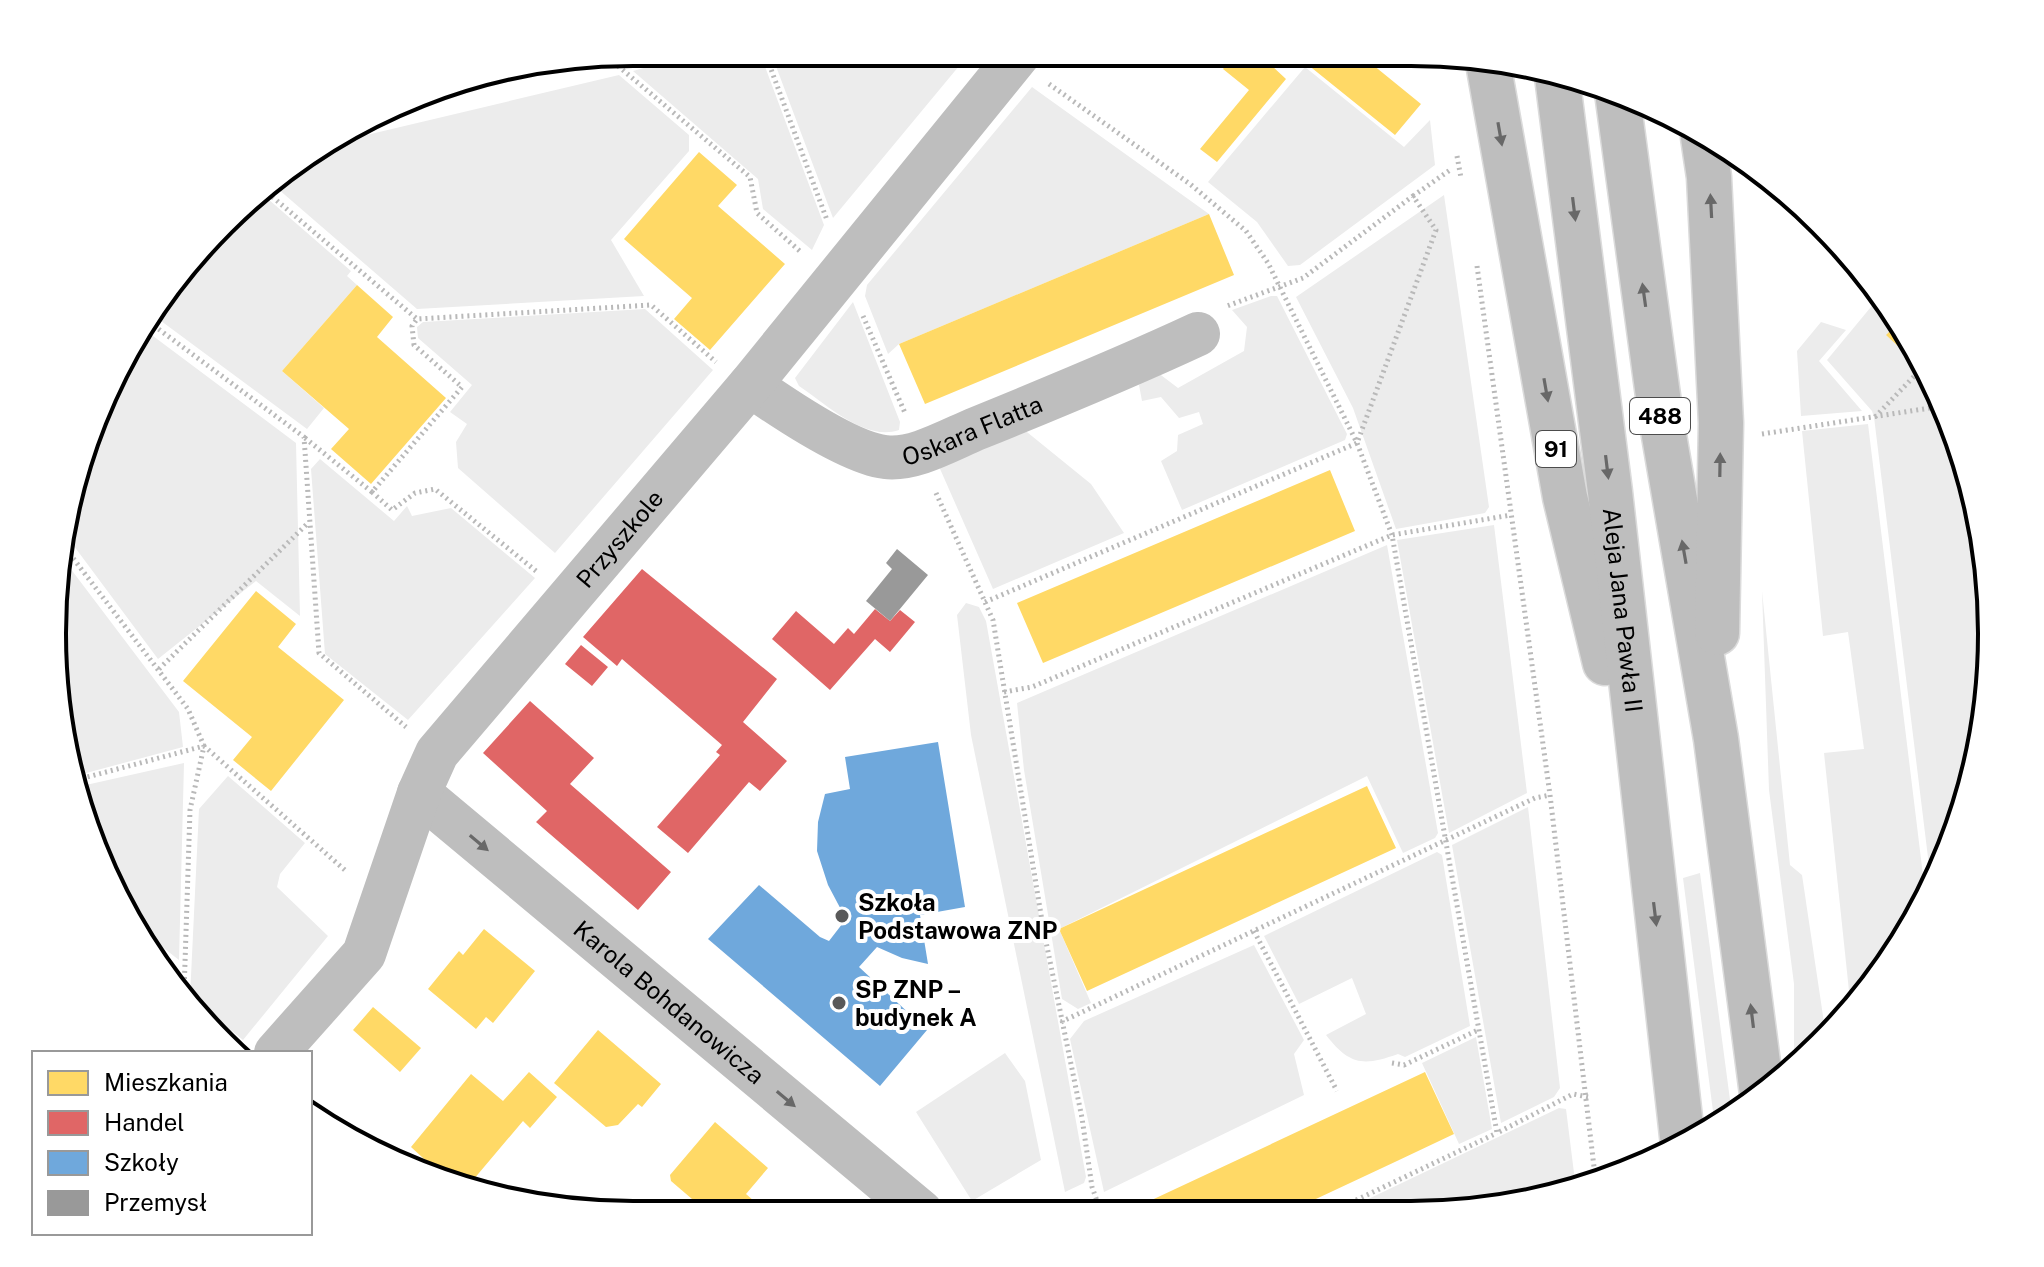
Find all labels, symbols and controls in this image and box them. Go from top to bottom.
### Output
one-way arrow [1495,122,1507,147]
one-way arrow [1704,192,1717,218]
one-way arrow [1568,197,1581,222]
one-way arrow [1637,282,1650,307]
one-way arrow [1540,378,1552,403]
street label: Oskara Flatta [899,389,1046,471]
road number: 488 [1630,398,1690,434]
road number: 91 [1536,431,1576,467]
one-way arrow [1714,452,1726,477]
one-way arrow [1601,455,1614,480]
street label: Przyszkole [570,484,669,593]
street label: Aleja Jana Pawła II [1598,506,1649,714]
one-way arrow [1677,539,1689,564]
one-way arrow [469,834,490,851]
place label: Szkoła Podstawowa ZNP [858,888,1057,944]
one-way arrow [1649,902,1662,927]
marker: Szkoła Podstawowa ZNP [833,907,851,925]
street label: Karola Bohdanowicza [568,914,770,1089]
place label: SP ZNP – budynek A [855,975,977,1031]
marker: SP ZNP – budynek A [830,994,848,1012]
one-way arrow [1745,1004,1758,1029]
legend [32,1051,312,1235]
text: Mieszkania [104,1068,228,1096]
one-way arrow [776,1090,796,1107]
text: Handel [104,1108,185,1136]
text: Szkoły [104,1148,179,1176]
text: Przemysł [104,1188,207,1216]

